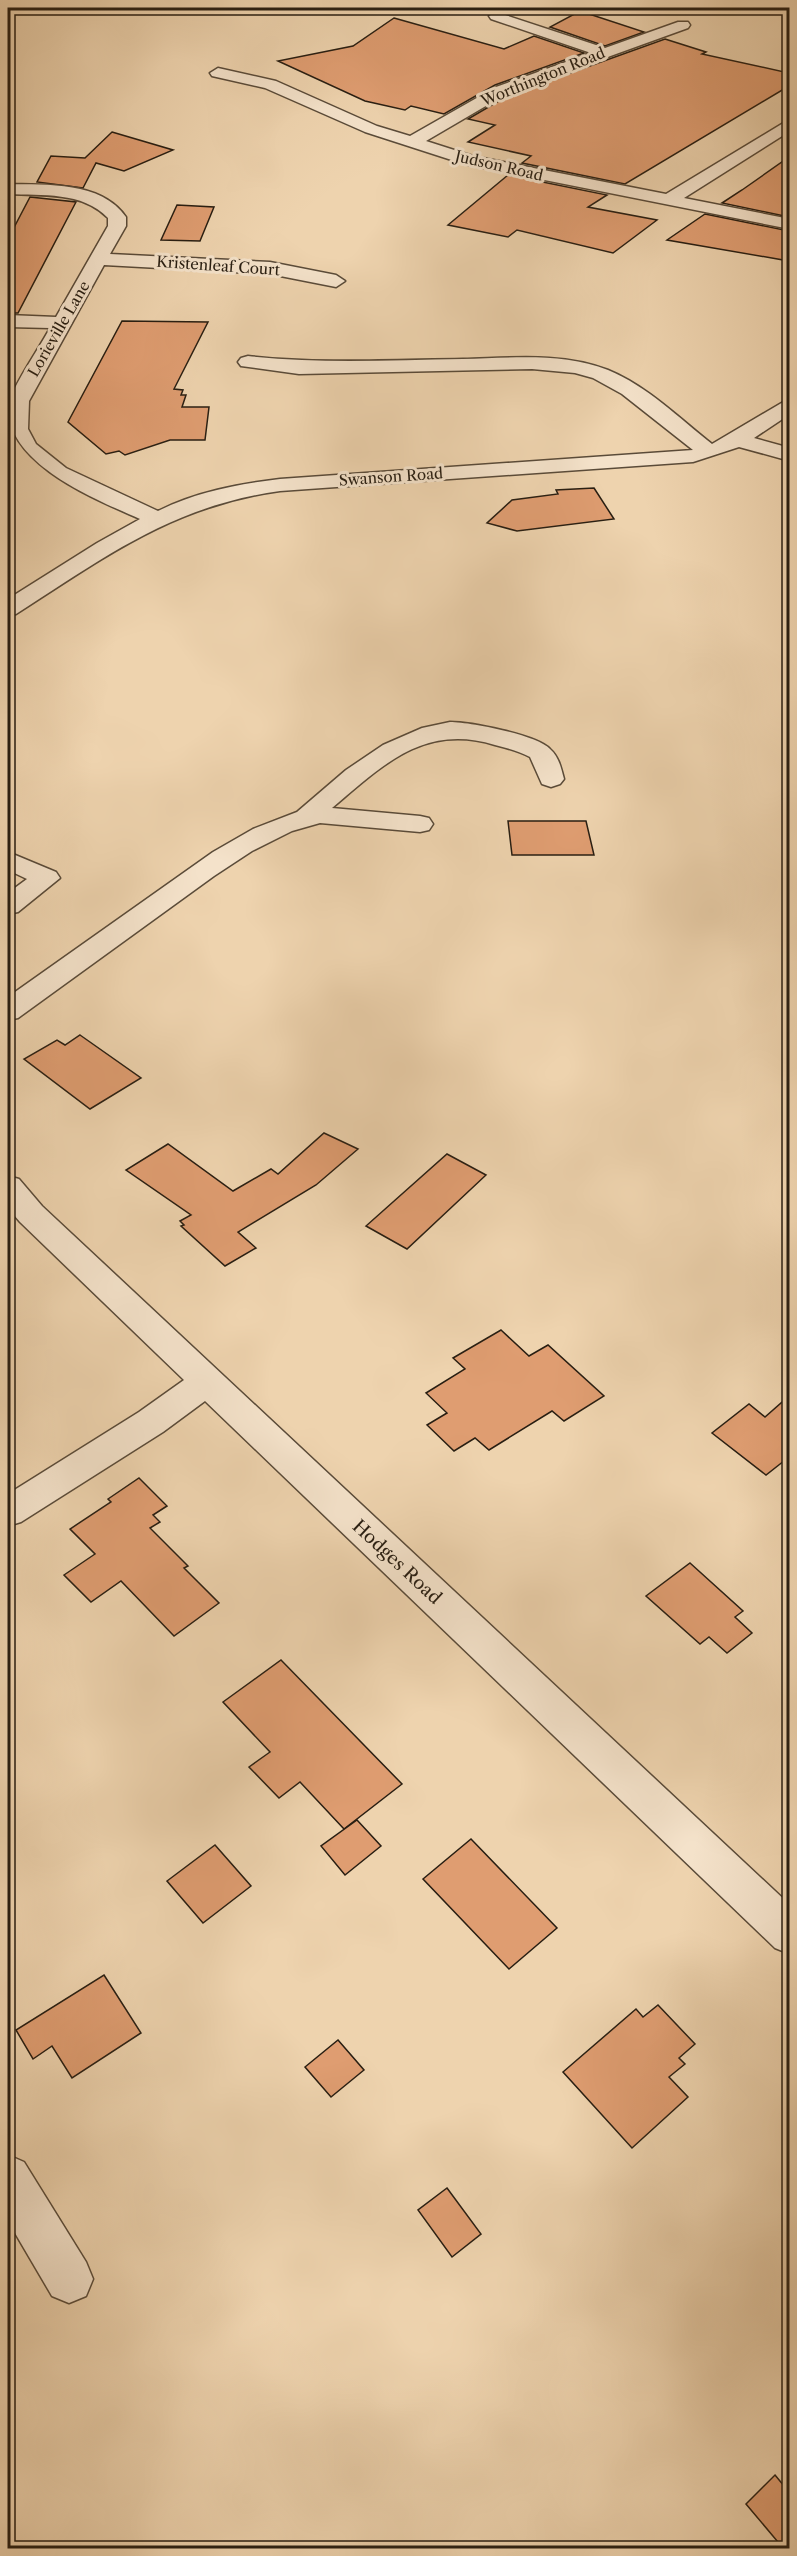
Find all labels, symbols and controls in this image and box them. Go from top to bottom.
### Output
street label: Worthington Road [477,43,608,110]
street label: Judson Road [451,146,545,185]
street label: Kristenleaf Court [156,252,281,279]
street label: Lorieville Lane [23,277,94,380]
street label: Swanson Road [338,463,444,490]
street label: Hodges Road [348,1515,446,1609]

